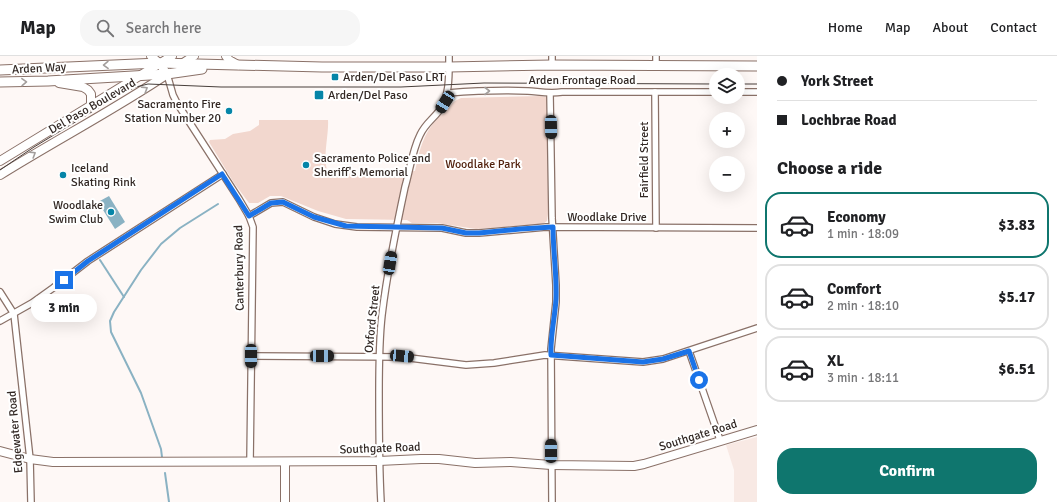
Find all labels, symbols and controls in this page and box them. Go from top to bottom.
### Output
search box [80,10,360,46]
text: Map [20,16,56,40]
icon: search [94,17,116,39]
text: Search here [126,19,201,37]
text: Home [828,19,863,36]
text: Map [885,19,910,36]
text: About [932,19,968,36]
text: Contact [990,19,1037,36]
street label: Arden Way [11,60,67,77]
one-way arrow [103,61,109,69]
map controls [709,68,745,192]
button: layers [709,68,745,104]
place label: Arden/Del Paso LRT [343,70,445,85]
marker: Arden/Del Paso LRT [330,72,340,82]
text: York Street [801,72,873,90]
street label: Arden Frontage Road [528,73,636,88]
street label: Del Paso Boulevard [46,75,139,137]
one-way arrow [21,77,27,86]
one-way arrow [141,86,148,93]
one-way arrow [484,87,490,95]
place label: Arden/Del Paso [328,88,408,103]
marker: Arden/Del Paso [313,89,325,101]
car [433,89,457,115]
place label: Sacramento Fire Station Number 20 [125,97,221,126]
marker: Sacramento Fire Station Number 20 [224,106,234,116]
text: Lochbrae Road [801,111,897,129]
button: + [709,112,745,148]
car [545,115,557,139]
street label: Fairfield Street [637,122,652,198]
place label: Sacramento Police and Sheriff's Memorial [314,151,431,180]
one-way arrow [29,152,36,159]
button: − [709,156,745,192]
park label: Woodlake Park [445,157,521,172]
text: Choose a ride [777,157,882,179]
marker: Sacramento Police and Sheriff's Memorial [301,160,311,170]
place label: Iceland Skating Rink [71,161,136,190]
marker: Iceland Skating Rink [58,170,68,180]
place label: Woodlake Swim Club [49,198,103,227]
marker: Woodlake Swim Club [106,207,116,217]
icon: car [779,207,815,243]
text: Economy [827,208,886,226]
street label: Woodlake Drive [567,210,647,225]
text: $3.83 [998,216,1035,234]
street label: Canterbury Road [231,225,248,311]
text: 1 min · 18:09 [827,226,899,242]
car [382,250,398,276]
route end [55,271,73,289]
icon: car [779,279,815,315]
text: Comfort [827,280,881,298]
street label: Oxford Street [361,284,384,354]
text: $5.17 [998,288,1035,306]
callout: 3 min [31,294,97,322]
text: 2 min · 18:10 [827,298,899,314]
text: 3 min [48,300,80,316]
car [245,344,257,368]
car [390,349,414,363]
car [310,350,334,362]
icon: car [779,351,815,387]
text: XL [827,352,844,370]
text: $6.51 [998,360,1035,378]
text: 3 min · 18:11 [827,370,899,386]
route start [690,371,708,389]
street label: Edgewater Road [4,390,27,474]
street label: Southgate Road [657,416,739,454]
car [545,439,557,463]
street label: Southgate Road [339,440,421,457]
button: Confirm [777,448,1037,494]

